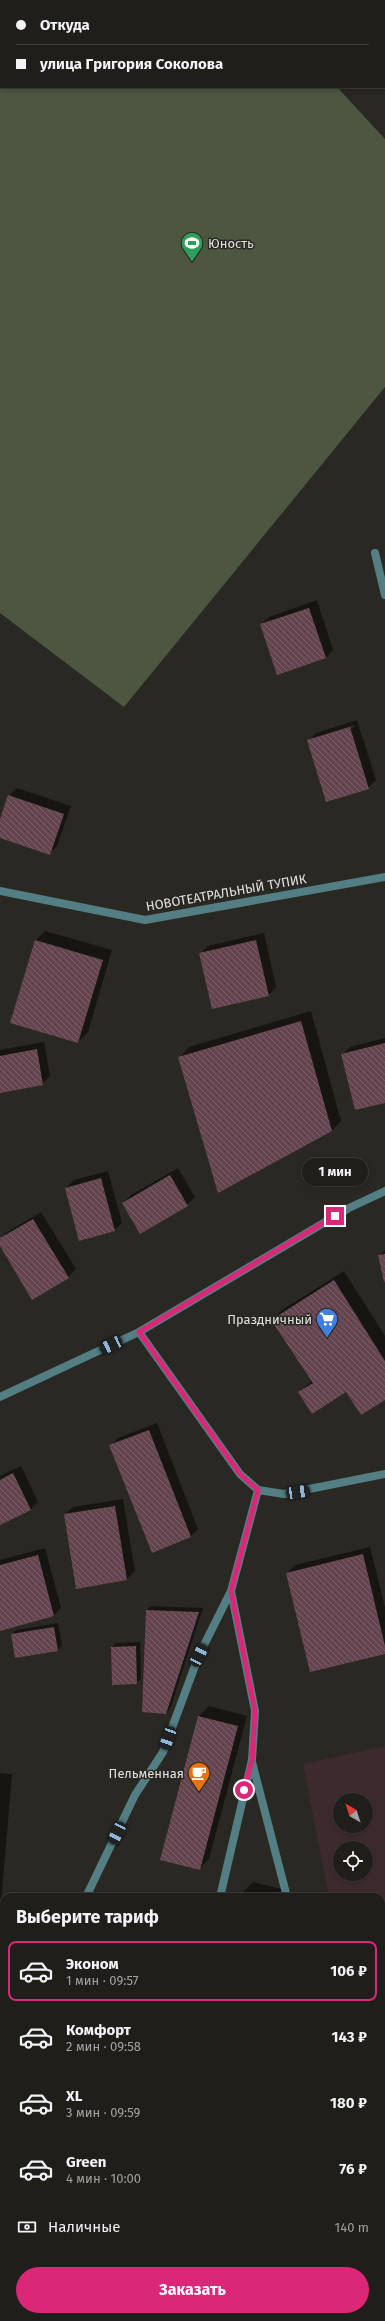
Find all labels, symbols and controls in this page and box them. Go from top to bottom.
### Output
text: Откуда [40,16,90,34]
text: улица Григория Соколова [40,55,223,73]
sports icon: Юность [179,230,205,263]
place label: Юность [208,236,254,251]
street label: НОВОТЕАТРАЛЬНЫЙ ТУПИК [145,871,308,914]
callout: 1 мин [302,1158,368,1186]
text: 1 мин [318,1164,352,1179]
route end [326,1207,344,1225]
supermarket icon: Праздничный [314,1306,340,1339]
place label: Праздничный [227,1312,312,1327]
car [98,1334,124,1356]
car [285,1484,311,1500]
car [188,1642,210,1668]
car [158,1725,178,1751]
cafe icon: Пельменная [186,1760,212,1793]
place label: Пельменная [109,1766,184,1781]
route start [235,1781,253,1799]
north arrow [333,1793,373,1833]
map controls [333,1793,373,1881]
car [106,1820,128,1846]
button: locate [333,1841,373,1881]
text: Выберите тариф [16,1906,159,1928]
icon: car [18,1953,54,1989]
text: Эконом [66,1955,119,1973]
text: 106 ₽ [330,1962,367,1980]
text: 1 мин · 09:57 [66,1973,138,1988]
icon: car [18,2019,54,2055]
text: Комфорт [66,2021,131,2039]
text: 143 ₽ [332,2028,367,2046]
text: 2 мин · 09:58 [66,2039,141,2054]
icon: car [18,2085,54,2121]
text: XL [66,2087,82,2105]
text: 180 ₽ [330,2094,367,2112]
text: 3 мин · 09:59 [66,2105,140,2120]
icon: car [18,2151,54,2187]
text: Green [66,2153,106,2171]
text: 76 ₽ [339,2160,367,2178]
text: 4 мин · 10:00 [66,2171,141,2186]
icon: cash [16,2216,38,2238]
text: Наличные [48,2218,120,2236]
text: 140 m [335,2220,369,2235]
button: Заказать [16,2267,369,2313]

